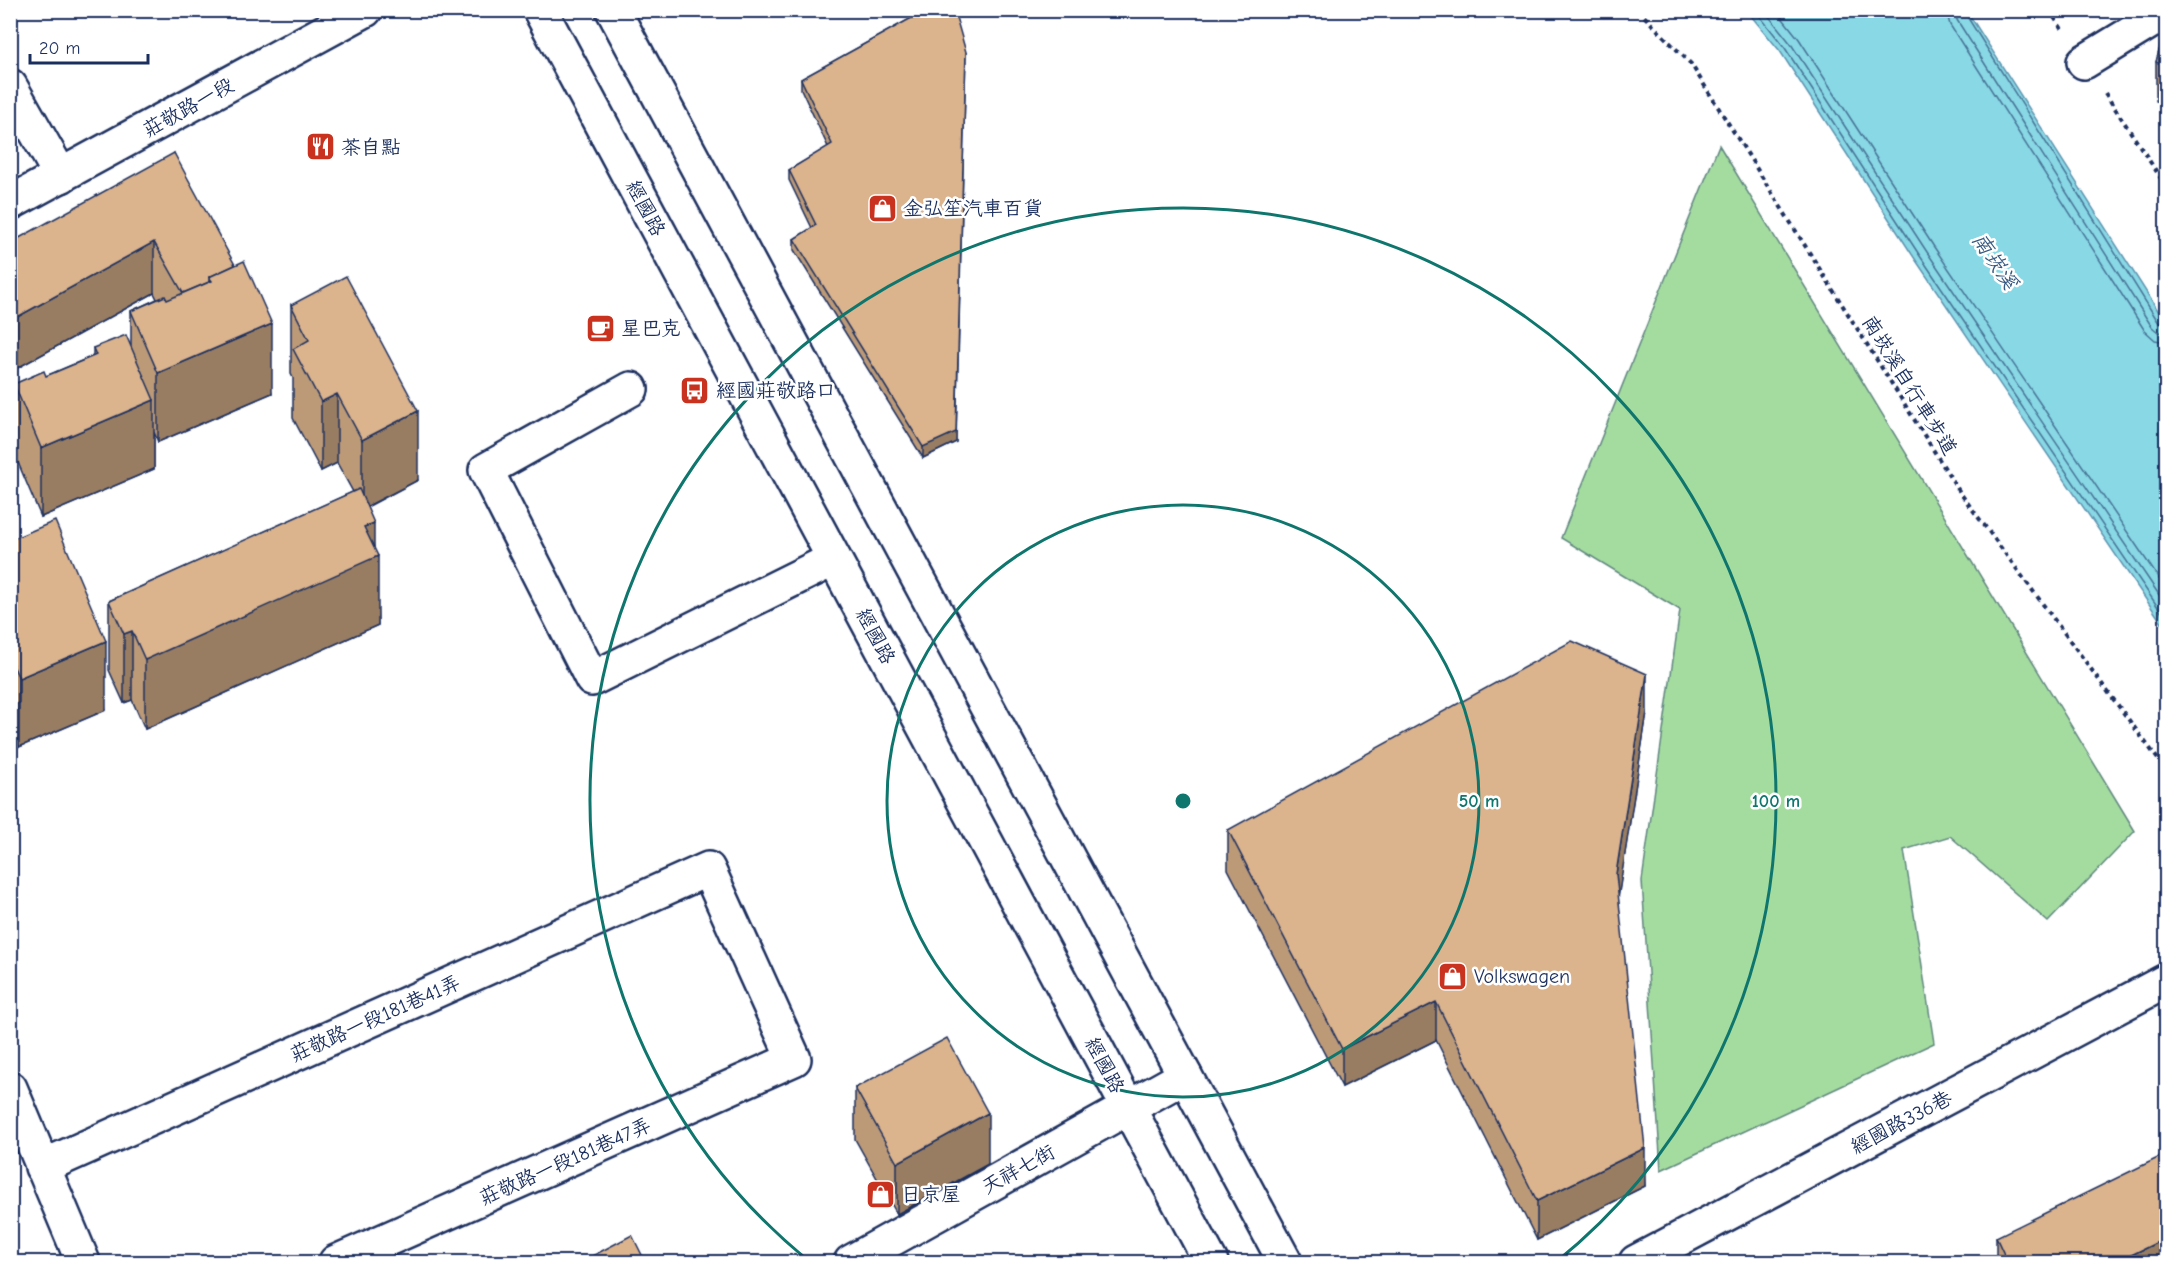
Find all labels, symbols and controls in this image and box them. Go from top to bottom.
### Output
scale bar [30,27,148,65]
text: 20 m [39,38,80,59]
street label: 莊敬路一段 [139,73,238,142]
restaurant icon: 茶自點 [304,131,336,163]
place label: 茶自點 [341,136,401,159]
street label: 經國路 [621,176,670,241]
shop icon: 金弘笙汽車百貨 [866,192,898,224]
place label: 金弘笙汽車百貨 [903,197,1043,220]
water label: 南崁溪 [1967,228,2023,295]
street label: 南崁溪自行車步道 [1857,311,1962,459]
cafe icon: 星巴克 [584,312,616,344]
place label: 星巴克 [621,317,681,340]
bus stop icon: 經國莊敬路口 [679,374,711,406]
place label: 經國莊敬路口 [716,379,836,402]
street label: 經國路 [851,604,900,669]
centre of rings [1173,791,1193,811]
text: 50 m [1459,791,1499,812]
text: 100 m [1752,791,1800,812]
shop icon: Volkswagen [1437,960,1469,992]
place label: Volkswagen [1474,965,1570,988]
street label: 莊敬路一段181巷41弄 [287,971,464,1066]
street label: 經國路 [1080,1033,1129,1098]
street label: 經國路336巷 [1847,1086,1957,1159]
street label: 莊敬路一段181巷47弄 [476,1113,655,1210]
street label: 天祥七街 [978,1140,1059,1199]
shop icon: 日京屋 [864,1178,896,1210]
place label: 日京屋 [901,1183,961,1206]

